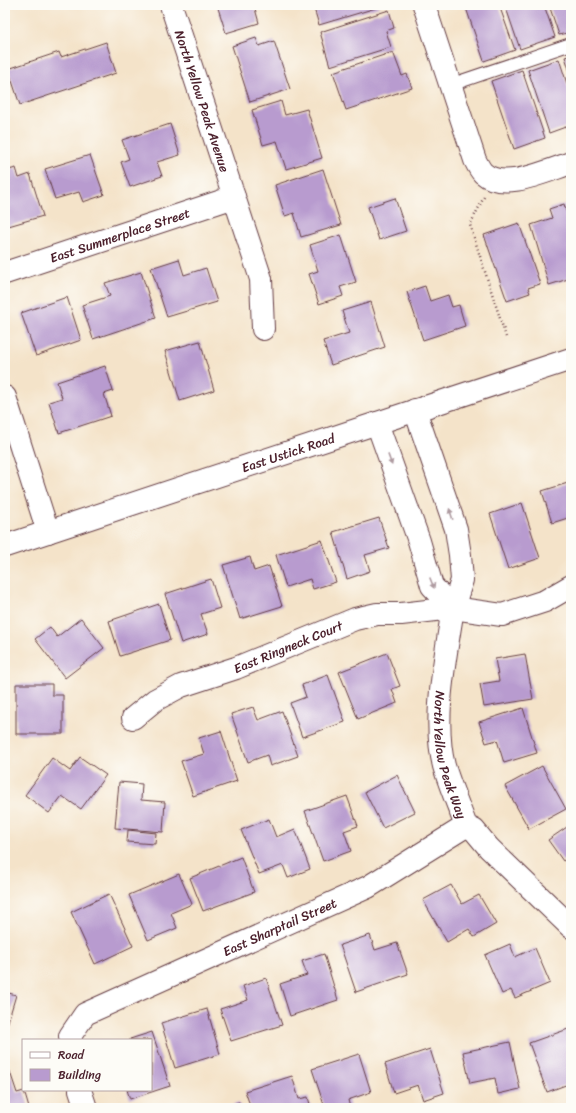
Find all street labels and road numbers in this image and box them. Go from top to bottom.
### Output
street label: North Yellow Peak Avenue [168,27,236,176]
street label: East Summerplace Street [47,201,194,269]
street label: East Ustick Road [239,427,339,479]
street label: East Ringneck Court [230,614,347,680]
street label: North Yellow Peak Way [427,690,473,822]
street label: East Sharptail Street [219,891,341,963]

